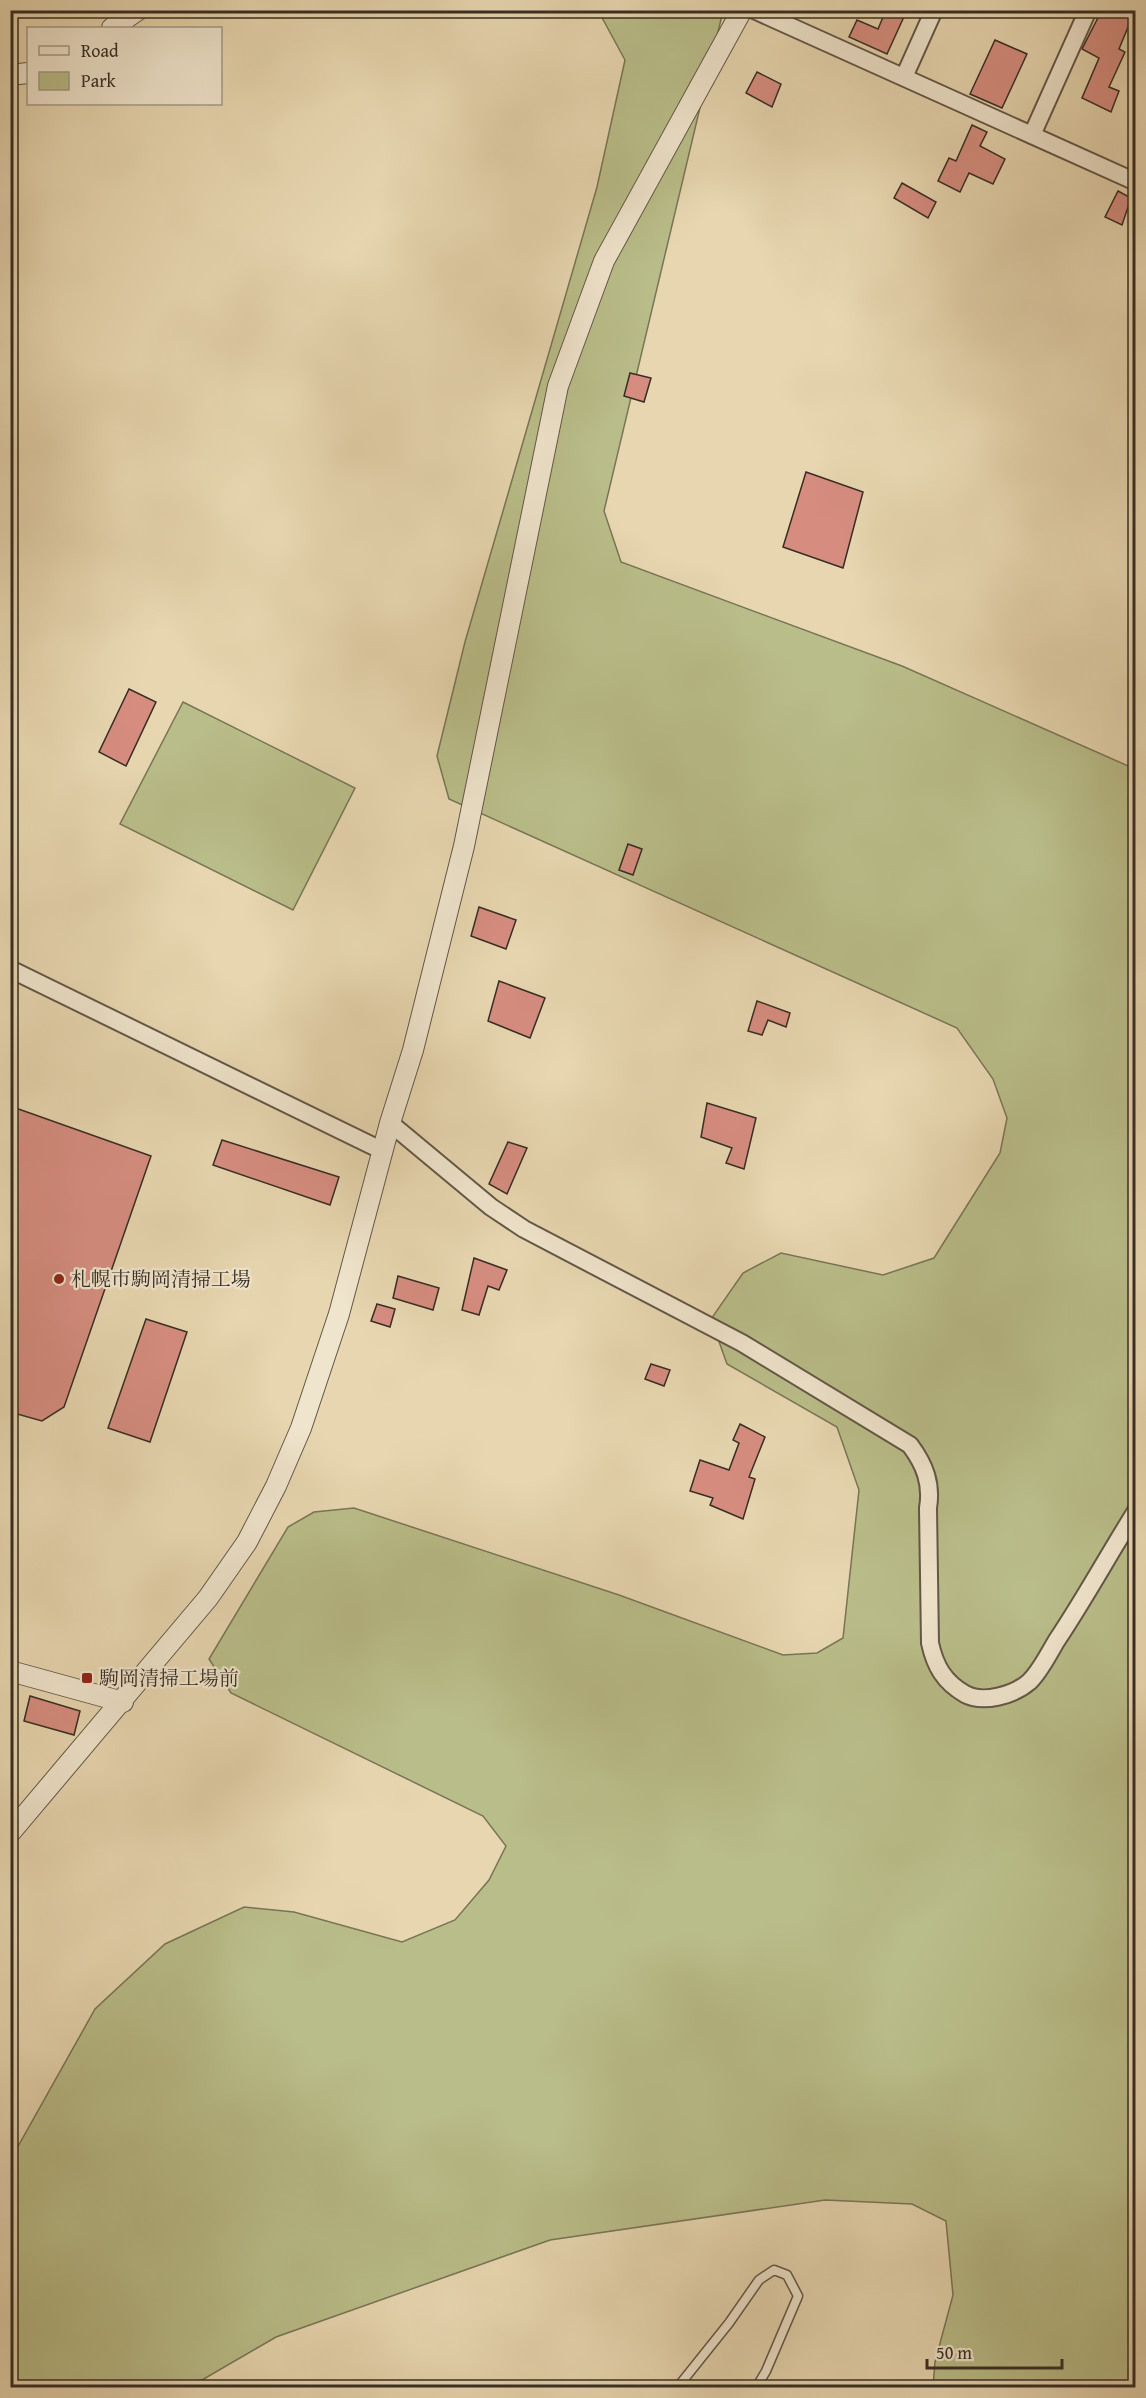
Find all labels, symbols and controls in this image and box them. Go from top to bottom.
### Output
legend [27,27,222,105]
text: Road [81,37,119,64]
text: Park [81,67,117,94]
place label: 札幌市駒岡清掃工場 [71,1264,251,1293]
marker: 札幌市駒岡清掃工場 [52,1272,66,1286]
place label: 駒岡清掃工場前 [99,1663,239,1692]
marker: 駒岡清掃工場前 [80,1671,94,1685]
scale bar [927,2332,1062,2370]
text: 50 m [936,2339,972,2366]

